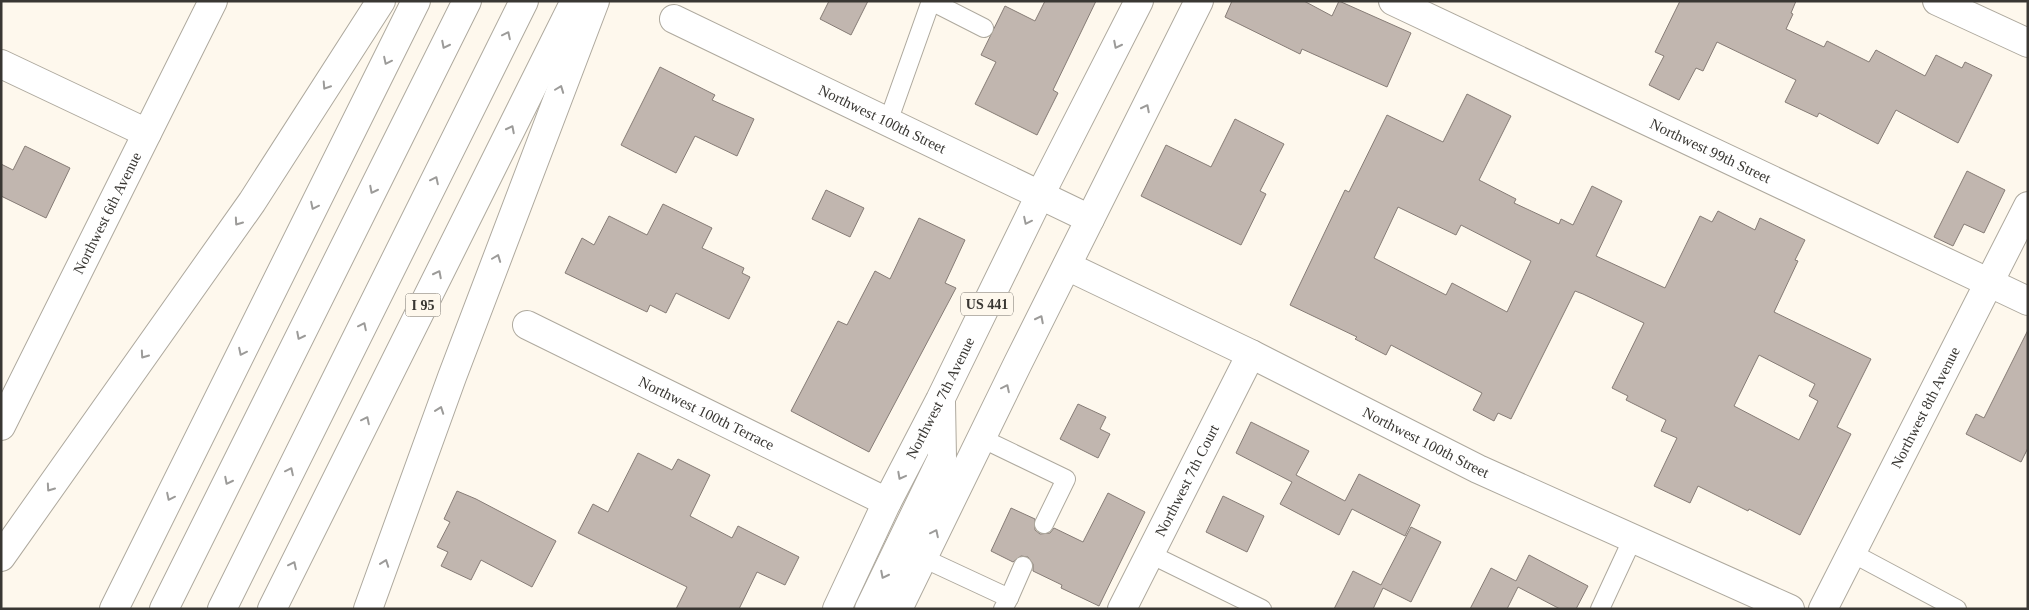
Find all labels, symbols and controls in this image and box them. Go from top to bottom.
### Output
one-way arrow [501,31,511,40]
one-way arrow [1113,39,1123,48]
one-way arrow [441,40,452,49]
one-way arrow [383,55,393,64]
one-way arrow [323,81,333,90]
street label: Northwest 100th Street [816,82,949,157]
one-way arrow [555,86,565,94]
one-way arrow [1140,104,1150,113]
street label: Northwest 99th Street [1647,116,1774,187]
one-way arrow [505,125,515,134]
street label: Northwest 6th Avenue [70,149,144,277]
one-way arrow [429,176,439,185]
one-way arrow [369,185,379,194]
one-way arrow [310,201,321,210]
one-way arrow [1023,216,1034,225]
one-way arrow [235,217,244,226]
one-way arrow [491,254,501,263]
one-way arrow [432,270,442,279]
road number: US 441 [961,292,1013,316]
road number: I 95 [406,294,440,316]
one-way arrow [1034,315,1044,324]
one-way arrow [357,322,367,331]
one-way arrow [296,331,307,340]
street label: Northwest 7th Avenue [903,334,978,461]
street label: Northwest 8th Avenue [1888,344,1963,471]
one-way arrow [238,346,248,355]
one-way arrow [141,349,150,359]
street label: Northwest 100th Terrace [636,373,777,453]
one-way arrow [1000,384,1010,393]
street label: Northwest 100th Street [1360,404,1492,481]
one-way arrow [434,406,444,415]
one-way arrow [360,416,370,425]
street label: Northwest 7th Court [1152,421,1222,539]
one-way arrow [284,467,294,476]
one-way arrow [897,471,907,480]
one-way arrow [224,476,234,485]
one-way arrow [47,482,56,492]
one-way arrow [166,492,176,501]
one-way arrow [929,530,939,539]
one-way arrow [379,559,389,568]
one-way arrow [287,561,297,570]
one-way arrow [880,570,890,579]

